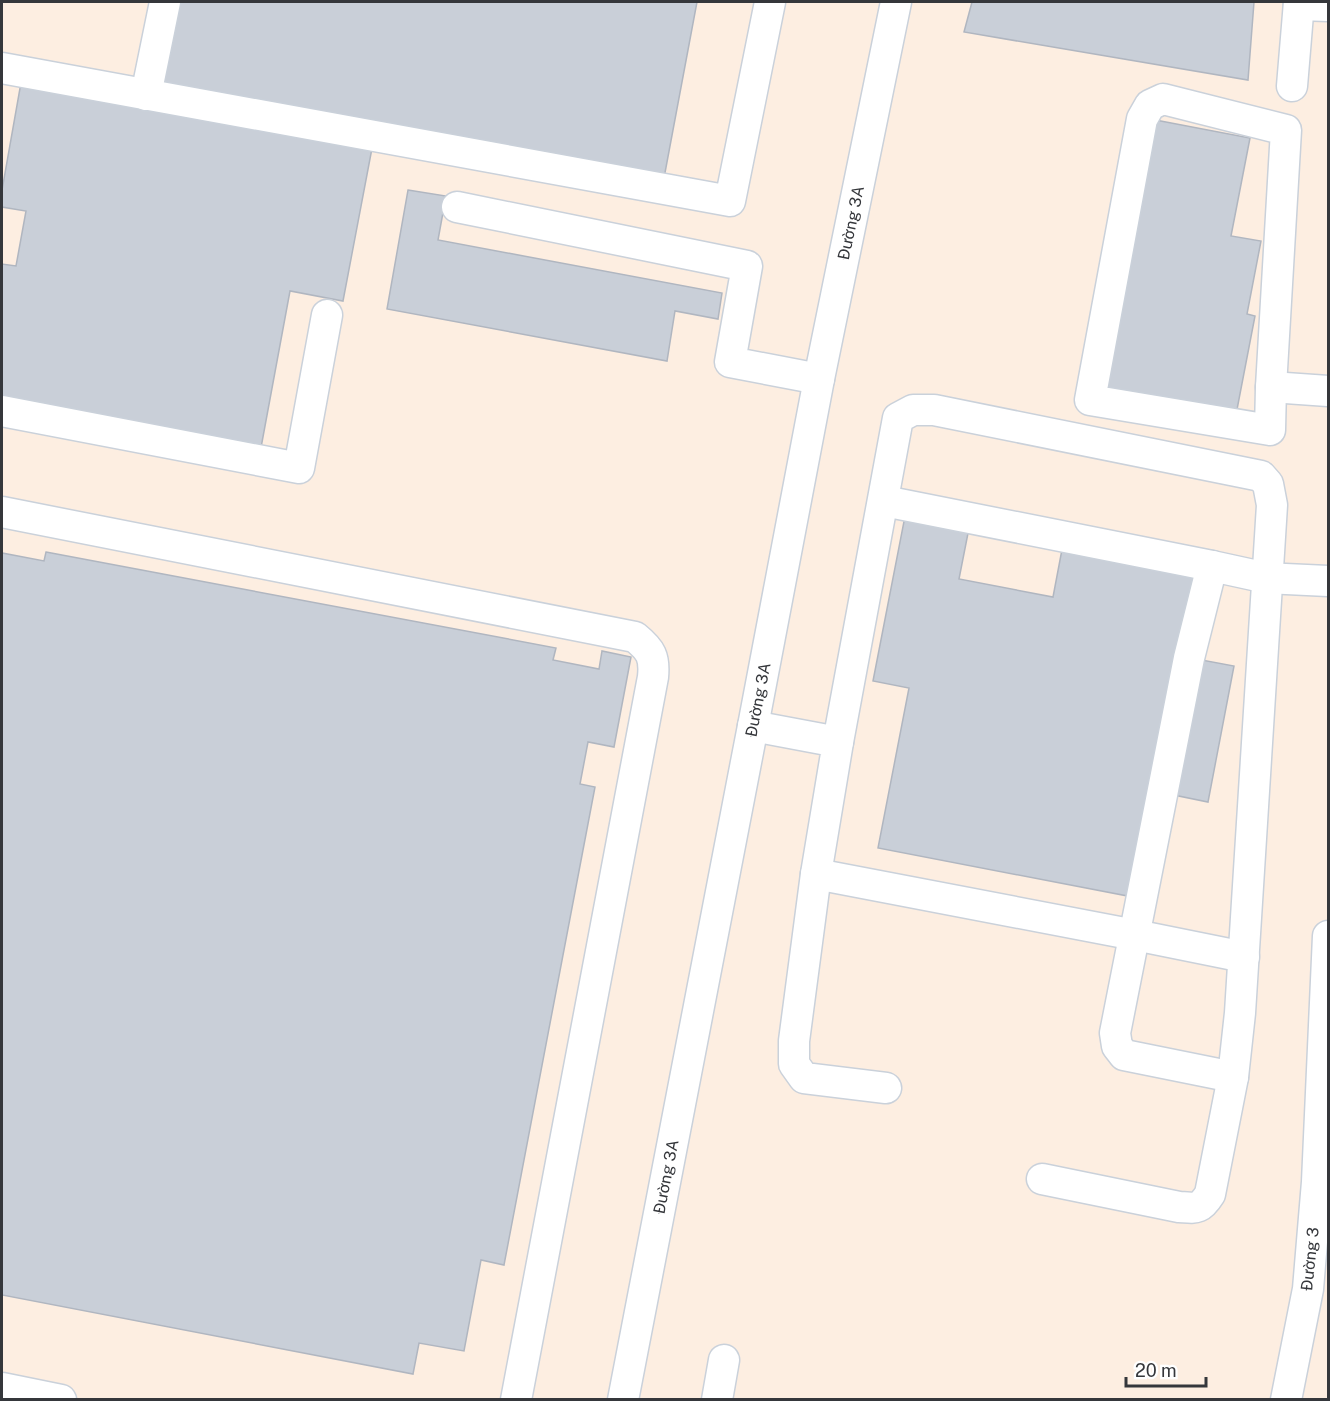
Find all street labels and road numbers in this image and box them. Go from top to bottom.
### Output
street label: Đường 3A [834,184,868,262]
street label: Đường 3A [741,661,775,739]
street label: Đường 3A [649,1138,683,1216]
street label: Đường 3 [1297,1226,1323,1292]

